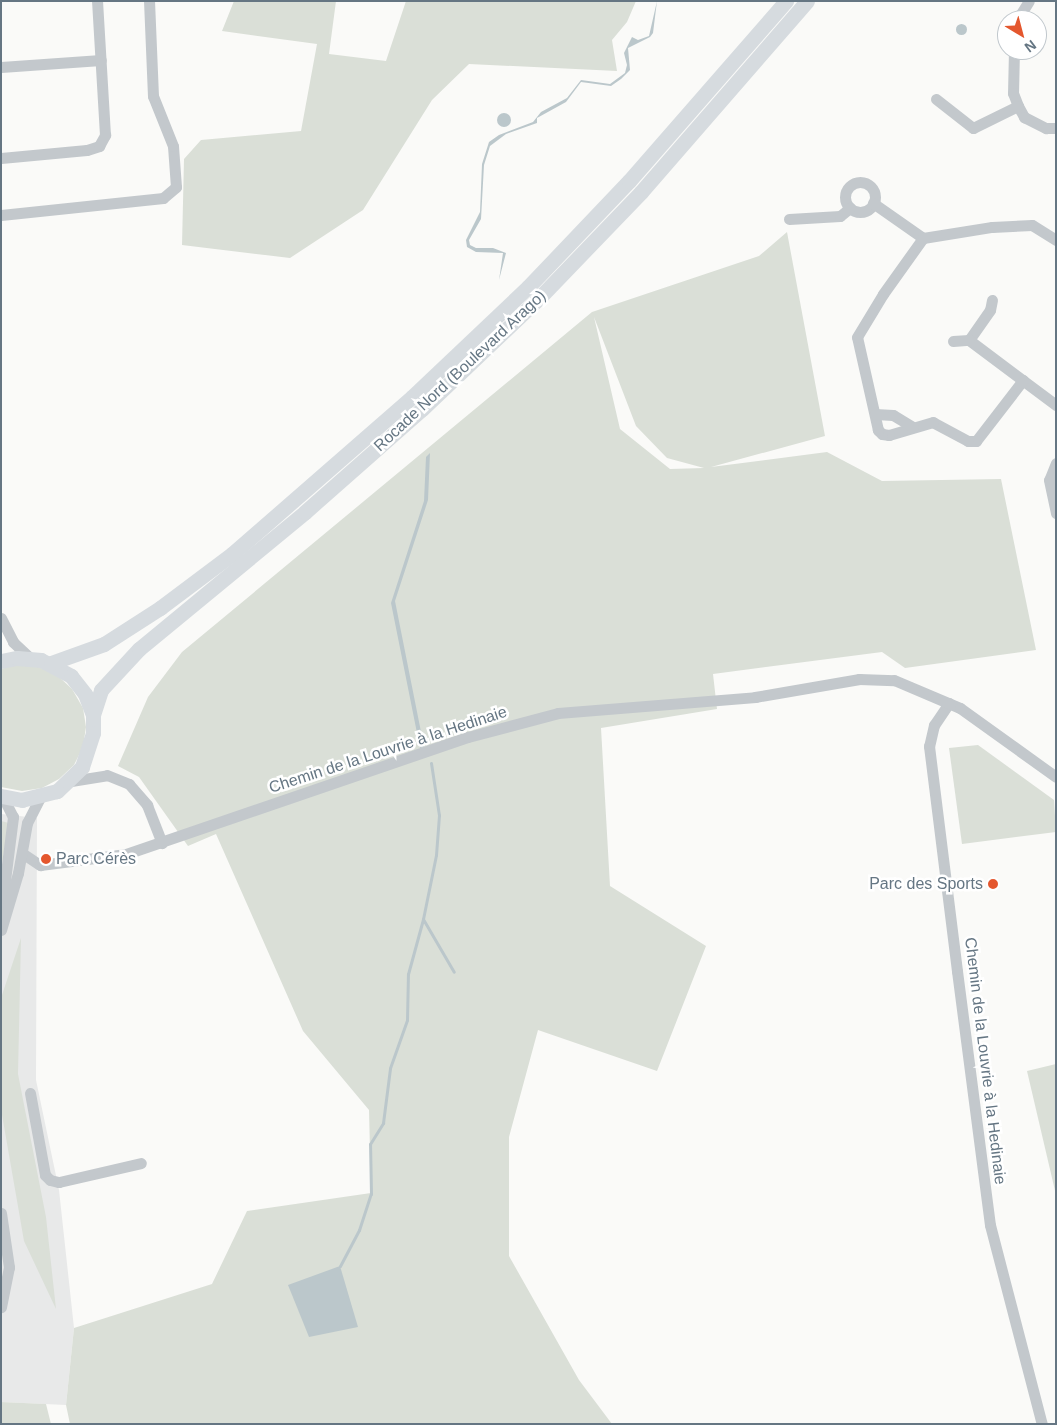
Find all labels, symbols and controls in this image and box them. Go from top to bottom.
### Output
north arrow [997,10,1047,60]
text: N [1022,37,1039,56]
street label: Rocade Nord (Boulevard Arago) [370,286,550,456]
street label: Chemin de la Louvrie à la Hedinaie [267,702,509,798]
place label: Parc Cérès [56,849,136,869]
marker: Parc Cérès [40,853,52,865]
place label: Parc des Sports [869,874,983,894]
marker: Parc des Sports [987,878,999,890]
street label: Chemin de la Louvrie à la Hedinaie [960,936,1010,1186]

